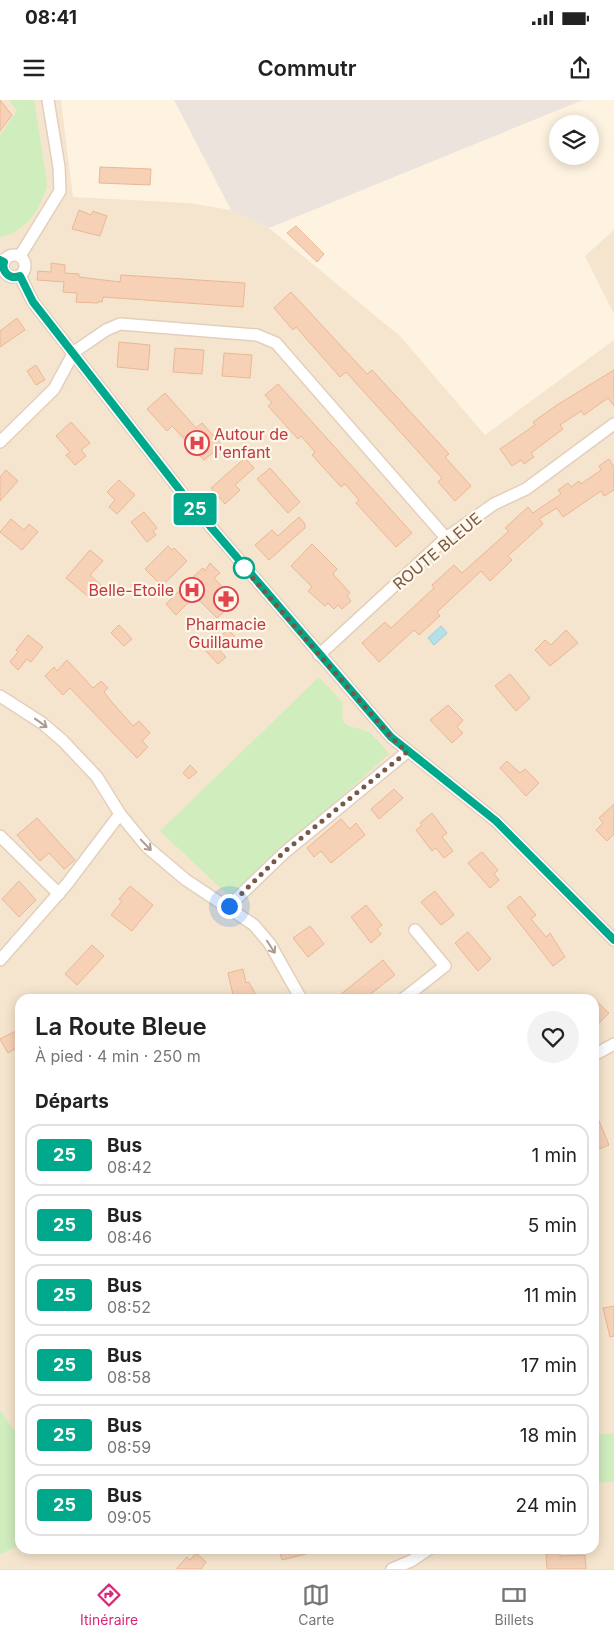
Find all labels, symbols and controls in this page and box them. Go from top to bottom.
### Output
text: 08:41 [25,6,77,29]
icon: menu [20,54,48,82]
icon: share [566,54,594,82]
text: Commutr [257,55,357,81]
map controls [549,115,599,165]
button: layers [549,115,599,165]
place label: Autour de l'enfant [214,424,288,462]
hospital icon: Autour de l'enfant [184,430,210,456]
line badge: 25 [172,493,218,525]
text: 25 [184,498,206,519]
street label: ROUTE BLEUE [389,508,485,594]
unlabelled marker [233,557,255,579]
hospital icon: Belle-Etoile [179,577,205,603]
place label: Belle-Etoile [88,580,174,600]
pharmacy icon: Pharmacie Guillaume [213,586,239,612]
place label: Pharmacie Guillaume [186,614,266,652]
one-way arrow [34,718,48,728]
one-way arrow [140,839,152,851]
your location [217,894,242,919]
one-way arrow [266,940,276,954]
button: heart [527,1011,579,1063]
text: La Route Bleue [35,1012,207,1041]
text: À pied · 4 min · 250 m [35,1046,201,1066]
text: Départs [35,1090,109,1113]
text: Bus [107,1134,142,1157]
text: 25 [53,1144,76,1165]
text: 1 min [531,1144,577,1167]
text: 08:42 [107,1157,152,1177]
text: Bus [107,1204,142,1227]
text: 25 [53,1214,76,1235]
text: 5 min [528,1214,577,1237]
text: 08:46 [107,1227,152,1247]
text: Bus [107,1274,142,1297]
text: 25 [53,1284,76,1305]
text: 11 min [524,1284,577,1307]
text: 08:52 [107,1297,151,1317]
text: Bus [107,1344,142,1367]
text: 25 [53,1354,76,1375]
text: 17 min [521,1354,577,1377]
text: 08:58 [107,1367,151,1387]
text: Bus [107,1414,142,1437]
text: 25 [53,1424,76,1445]
text: 18 min [520,1424,577,1447]
text: 08:59 [107,1437,151,1457]
text: Bus [107,1484,142,1507]
text: 25 [53,1494,76,1515]
text: 24 min [516,1494,577,1517]
text: 09:05 [107,1507,151,1527]
tab: Itinéraire [80,1581,138,1628]
tab: Carte [298,1581,334,1628]
tab: Billets [495,1581,534,1628]

